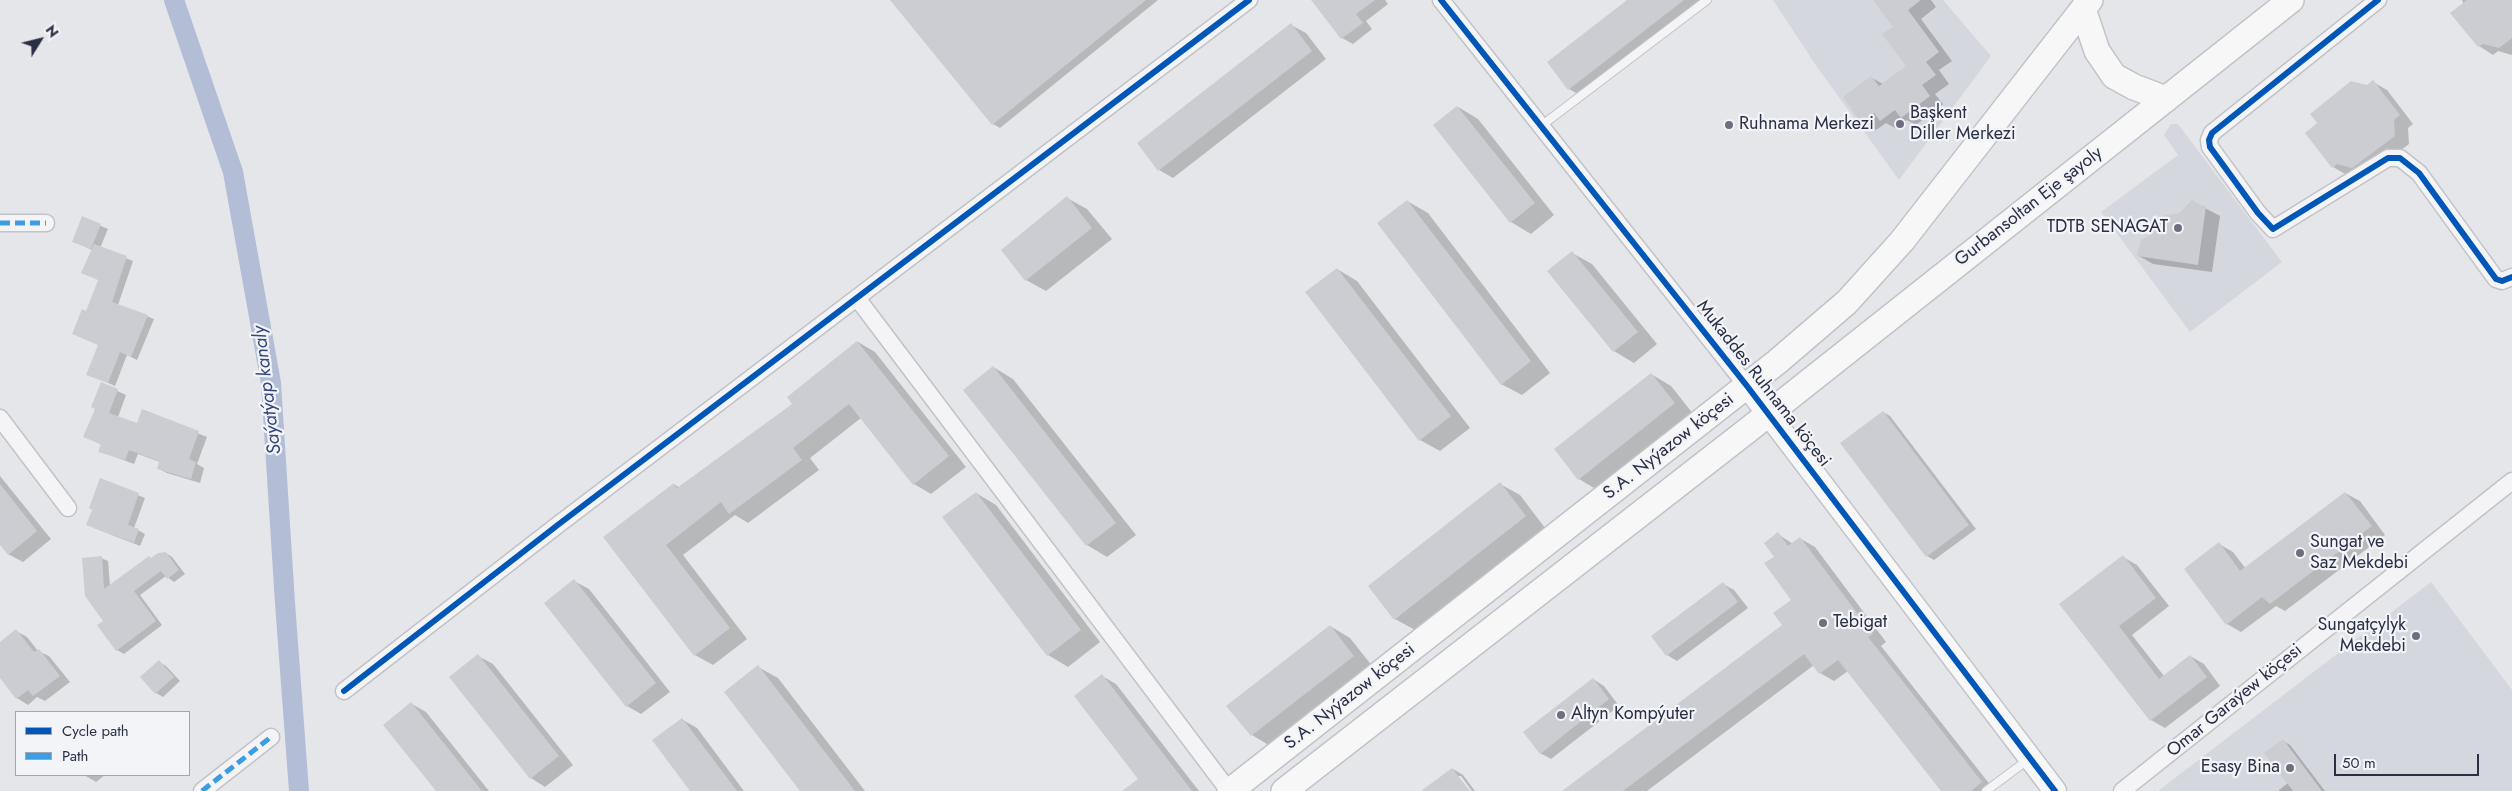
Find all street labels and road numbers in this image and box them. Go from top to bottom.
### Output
street label: Gurbansoltan Eje şayoly [1951,143,2107,271]
street label: Mukaddes Ruhnama köçesi [1691,296,1835,472]
street label: S.A. Nyýazow köçesi [1599,389,1739,505]
street label: S.A. Nyýazow köçesi [1280,639,1420,755]
street label: Omar Garaýew köçesi [2163,640,2307,762]

